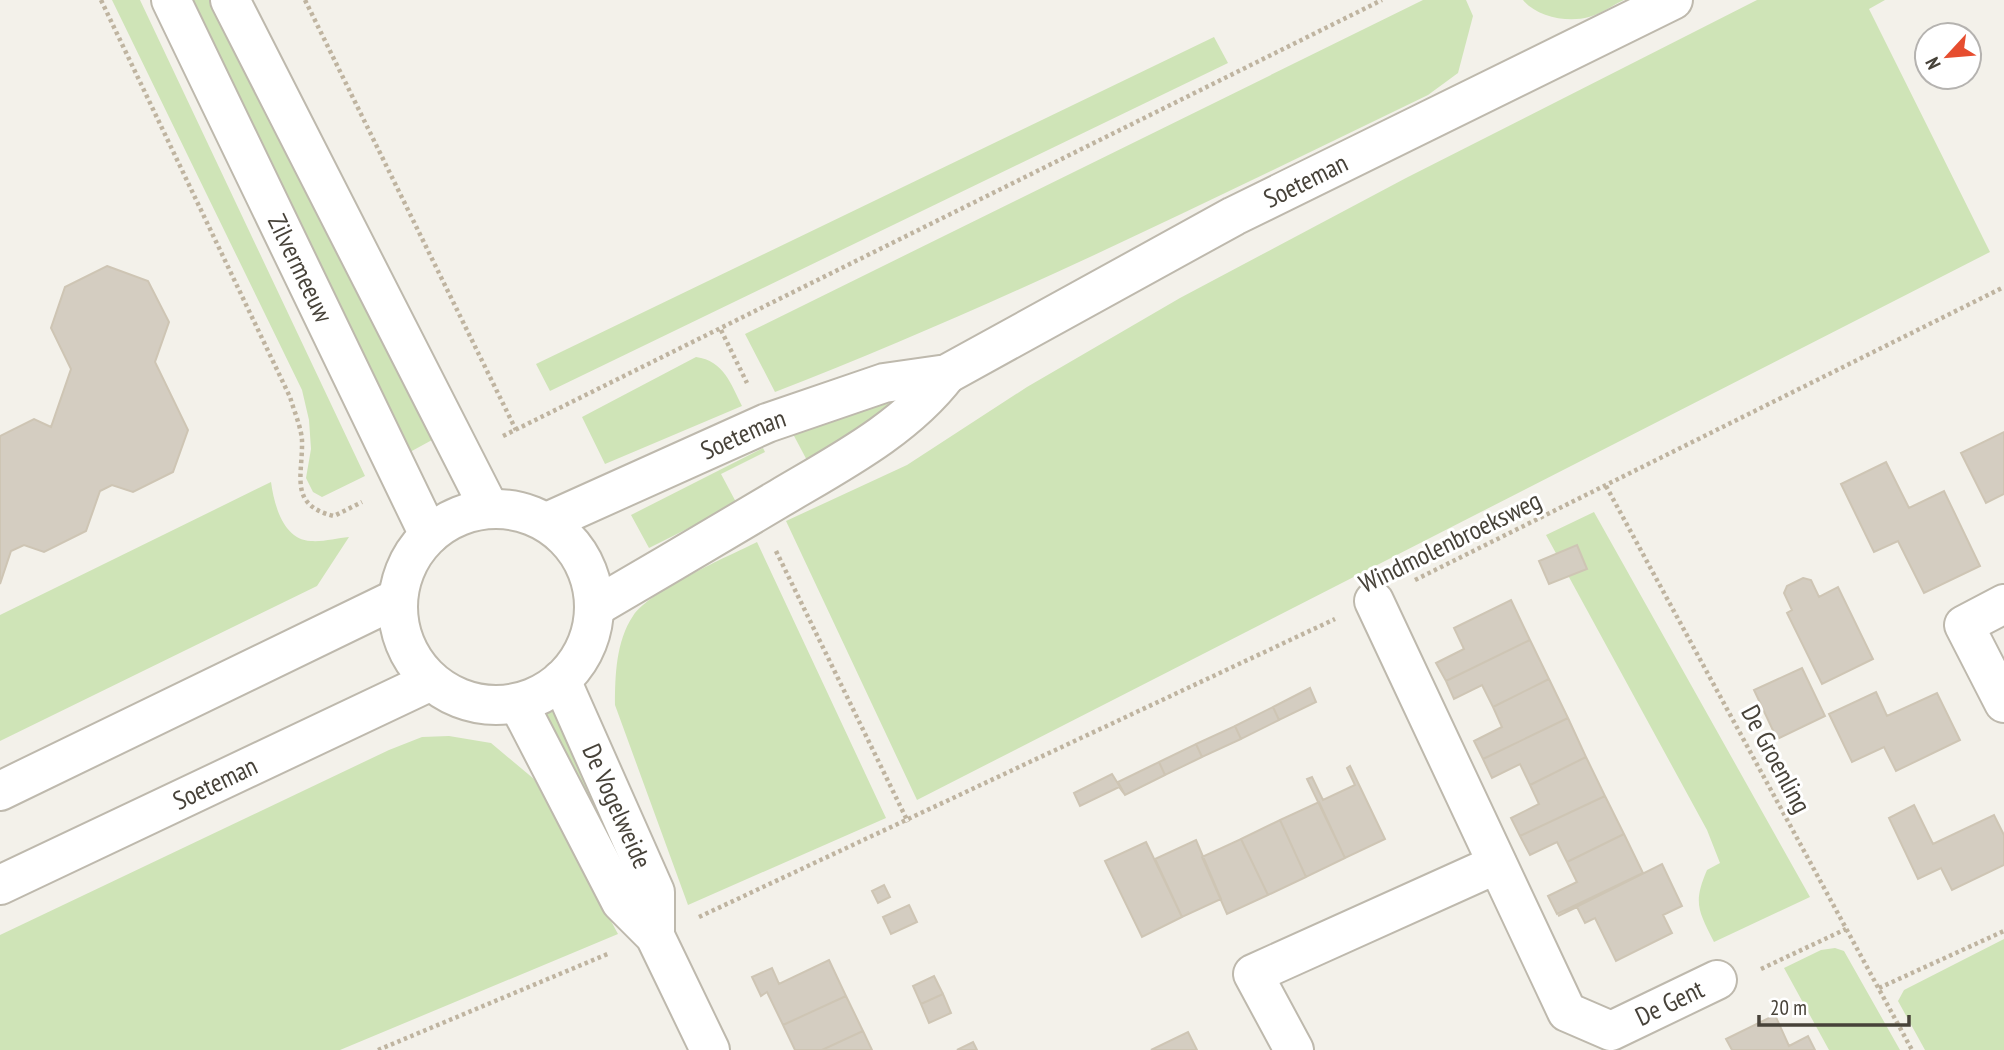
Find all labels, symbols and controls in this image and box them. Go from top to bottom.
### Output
north arrow [1913,21,1983,91]
text: N [1920,54,1946,73]
street label: Soeteman [1258,146,1353,215]
street label: Zilvermeeuw [261,209,341,328]
street label: Soeteman [695,401,790,467]
street label: Windmolenbroeksweg [1353,483,1546,600]
street label: De Groenling [1734,699,1819,818]
street label: De Vogelweide [575,739,659,873]
street label: Soeteman [167,749,262,817]
street label: De Gent [1630,972,1709,1033]
scale bar [1759,984,1910,1028]
text: 20 m [1770,994,1807,1021]

